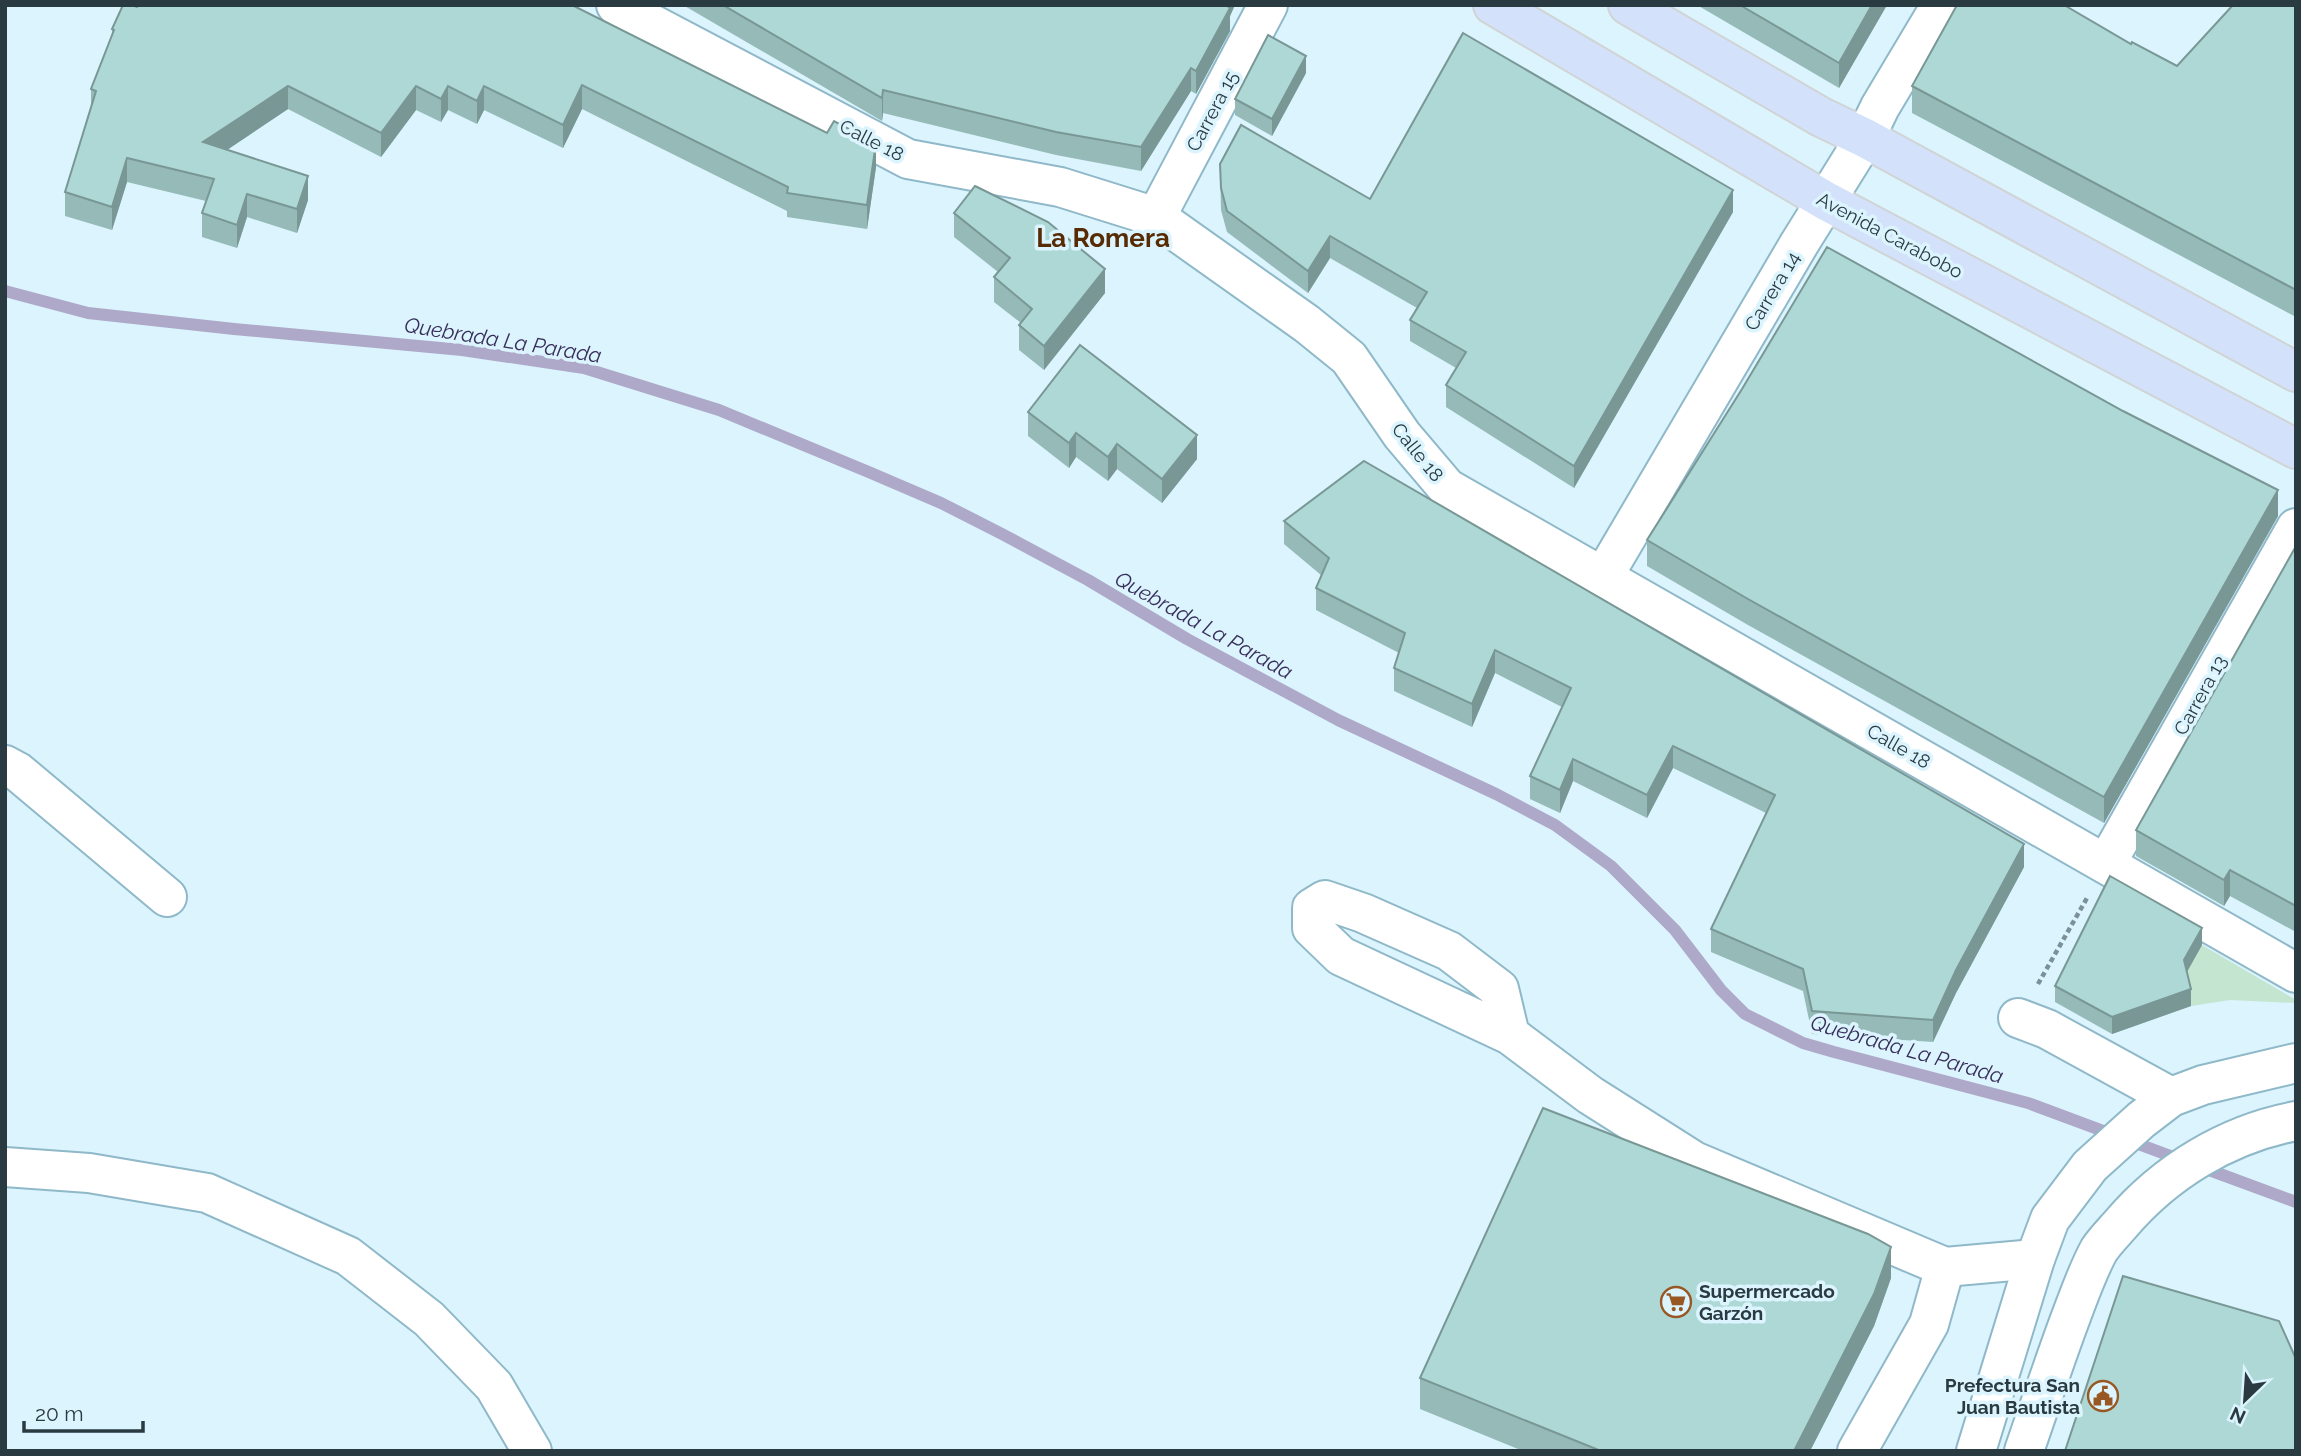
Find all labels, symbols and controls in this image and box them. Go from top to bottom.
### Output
street label: Carrera 15 [1182,67,1242,155]
street label: Calle 18 [836,115,908,165]
street label: Avenida Carabobo [1813,187,1967,283]
district label: La Romera [1036,223,1170,253]
street label: Carrera 14 [1740,248,1804,334]
water label: Quebrada La Parada [403,312,603,368]
street label: Calle 18 [1388,418,1448,486]
water label: Quebrada La Parada [1111,566,1297,684]
street label: Carrera 13 [2169,651,2231,739]
street label: Calle 18 [1864,719,1934,773]
water label: Quebrada La Parada [1808,1010,2006,1088]
place label: Supermercado Garzón [1699,1280,1835,1324]
supermarket icon: Supermercado Garzón [1659,1285,1693,1319]
north arrow [2210,1365,2280,1435]
place label: Prefectura San Juan Bautista [1945,1374,2080,1418]
public building icon: Prefectura San Juan Bautista [2086,1379,2120,1413]
scale bar [24,1390,144,1434]
text: 20 m [35,1401,83,1426]
text: N [2227,1402,2249,1428]

